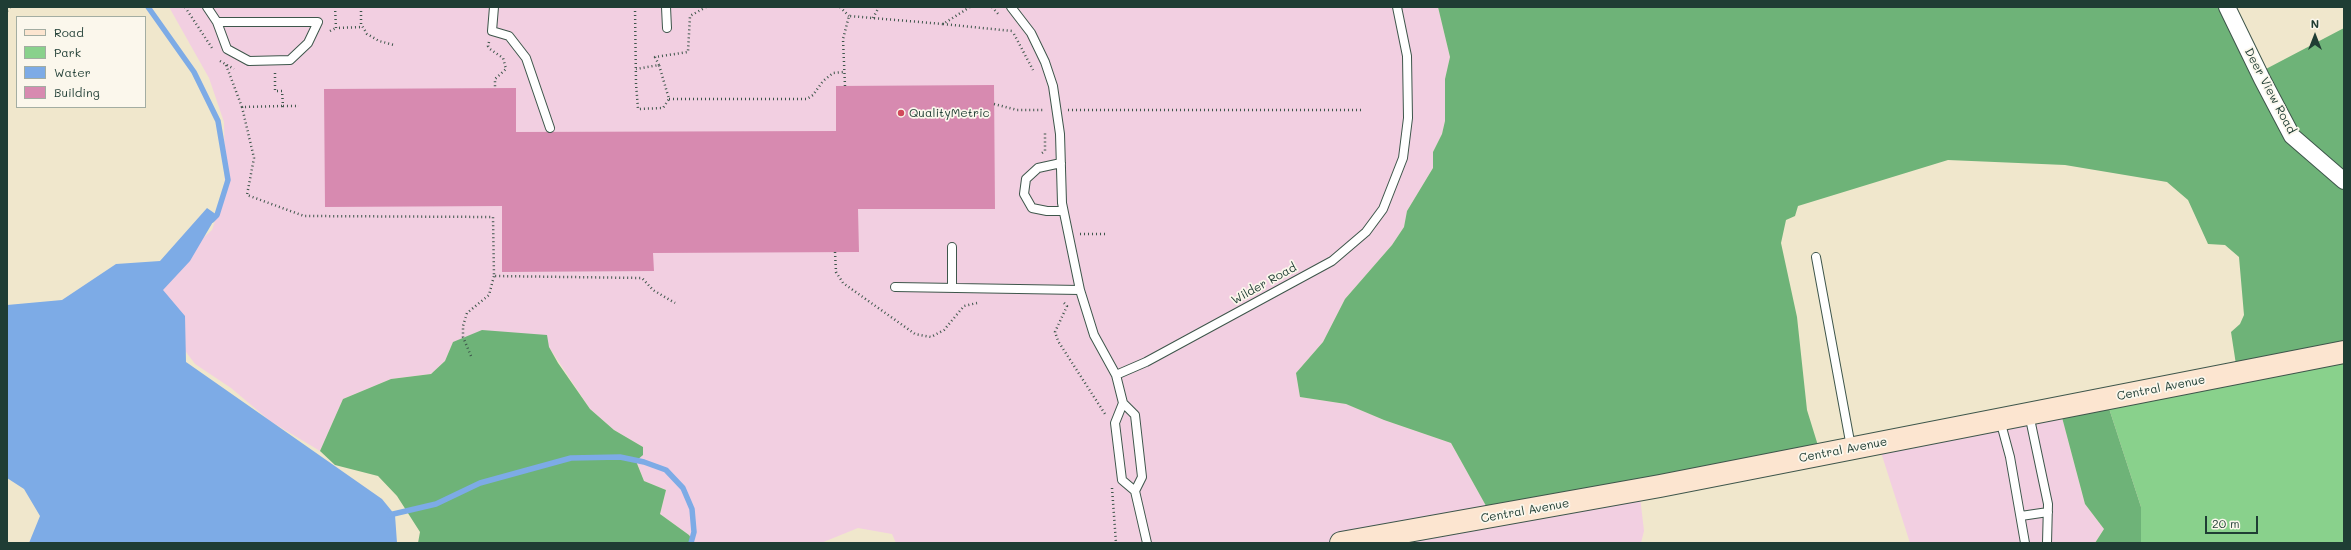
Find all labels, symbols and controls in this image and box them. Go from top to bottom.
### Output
legend [16,16,146,108]
north arrow [2295,16,2335,56]
text: N [2311,16,2319,31]
text: Road [54,24,84,40]
text: Park [54,44,81,60]
street label: Deer View Road [2241,46,2299,136]
text: Water [54,64,91,80]
text: Building [54,84,100,100]
place label: QualityMetric [909,106,990,120]
marker: QualityMetric [896,108,906,118]
street label: Wilder Road [1229,260,1299,308]
street label: Central Avenue [2116,372,2206,404]
street label: Central Avenue [1798,434,1888,466]
street label: Central Avenue [1480,496,1570,526]
scale bar [2207,508,2260,534]
text: 20 m [2212,515,2240,531]

